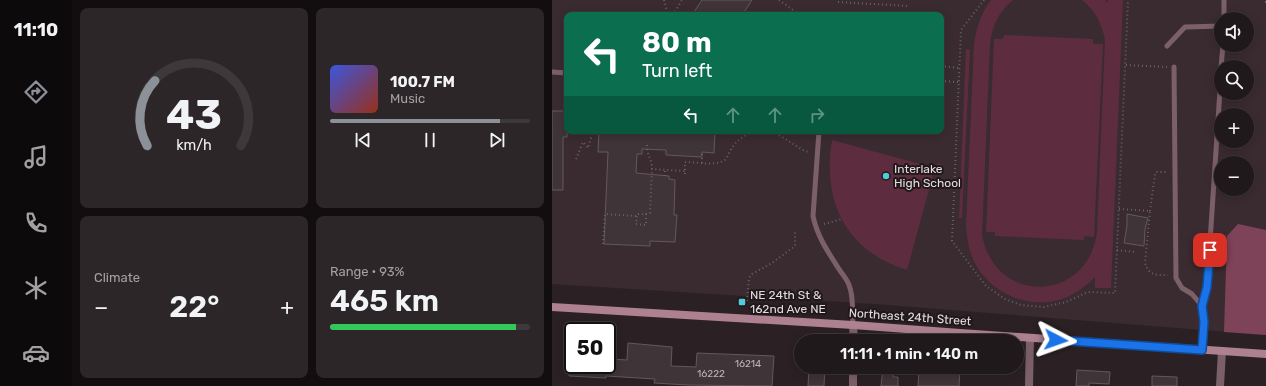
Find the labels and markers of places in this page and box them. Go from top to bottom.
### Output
place label: Interlake High School [894,162,961,190]
marker: Interlake High School [881,171,891,181]
pin [1193,233,1227,267]
place label: NE 24th St & 162nd Ave NE [750,288,826,316]
marker: NE 24th St & 162nd Ave NE [737,297,747,307]

